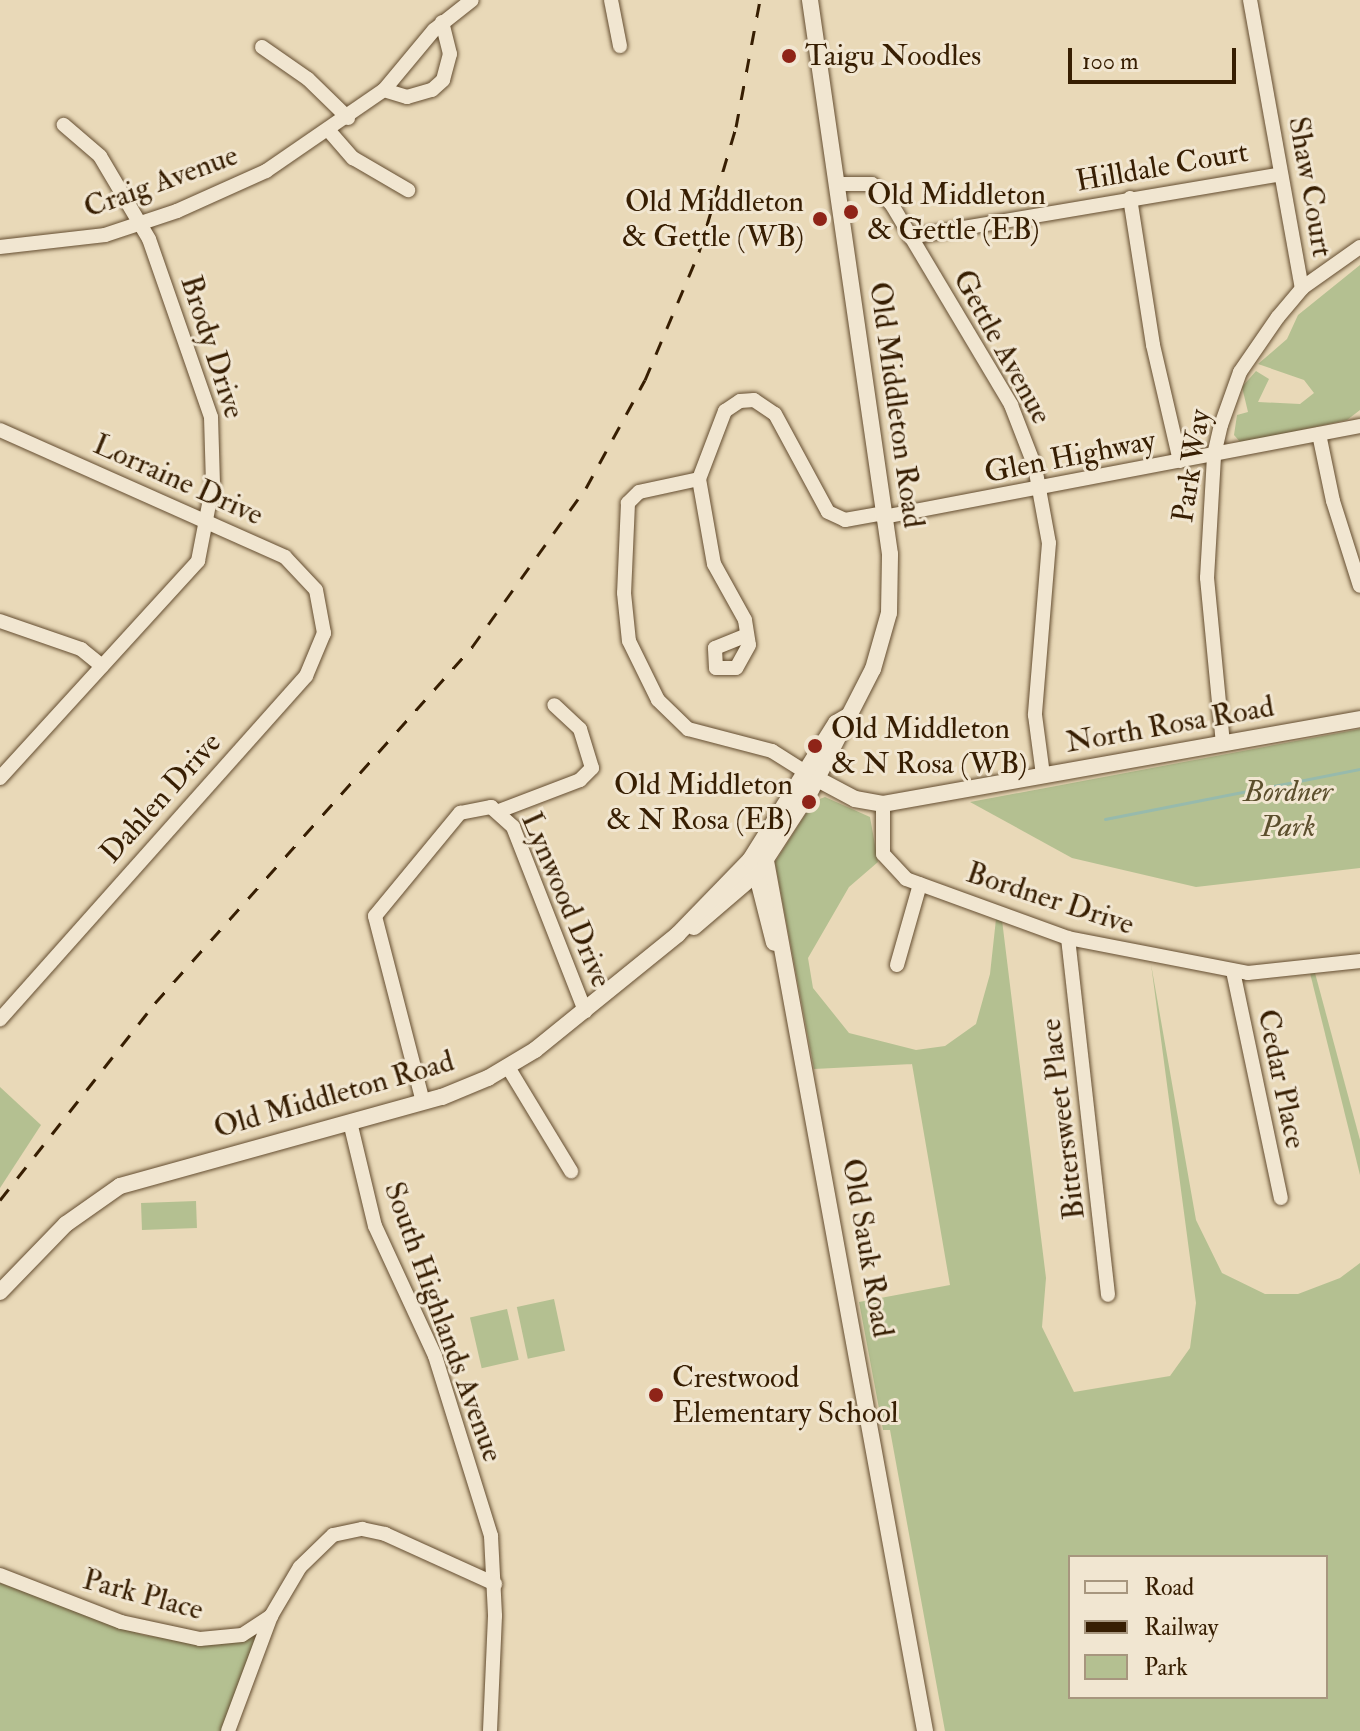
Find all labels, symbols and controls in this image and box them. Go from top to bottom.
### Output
scale bar [1072,32,1240,82]
place label: Taigu Noodles [805,38,981,74]
text: 100 m [1082,46,1139,77]
marker: Taigu Noodles [780,47,798,65]
street label: Shaw Court [1280,114,1340,260]
street label: Hilldale Court [1073,134,1251,200]
street label: Craig Avenue [79,138,243,226]
place label: Old Middleton & Gettle (EB) [867,177,1046,248]
place label: Old Middleton & Gettle (WB) [622,184,804,254]
marker: Old Middleton & Gettle (EB) [842,203,860,221]
marker: Old Middleton & Gettle (WB) [811,210,829,228]
street label: Gettle Avenue [945,264,1059,430]
street label: Brody Drive [172,271,252,423]
street label: Old Middleton Road [861,280,931,530]
street label: Park Way [1165,407,1219,525]
street label: Glen Highway [981,423,1159,491]
street label: Lorraine Drive [88,427,268,533]
street label: North Rosa Road [1063,689,1277,761]
place label: Old Middleton & N Rosa (WB) [831,711,1027,782]
street label: Dahlen Drive [93,725,229,871]
marker: Old Middleton & N Rosa (WB) [806,737,824,755]
place label: Old Middleton & N Rosa (EB) [606,767,793,838]
park label: Bordner Park [1243,774,1333,844]
marker: Old Middleton & N Rosa (EB) [800,793,818,811]
street label: Lynwood Drive [513,807,619,993]
street label: Bordner Drive [962,855,1138,943]
street label: Cedar Place [1249,1006,1313,1152]
street label: Bittersweet Place [1033,1016,1093,1222]
street label: Old Middleton Road [210,1044,458,1146]
street label: Old Sauk Road [834,1156,900,1340]
street label: South Highlands Avenue [376,1177,510,1467]
place label: Crestwood Elementary School [672,1360,898,1430]
marker: Crestwood Elementary School [647,1386,665,1404]
legend [1068,1555,1328,1699]
street label: Park Place [79,1562,207,1628]
text: Road [1144,1572,1194,1603]
text: Railway [1144,1612,1218,1643]
text: Park [1144,1652,1188,1683]

